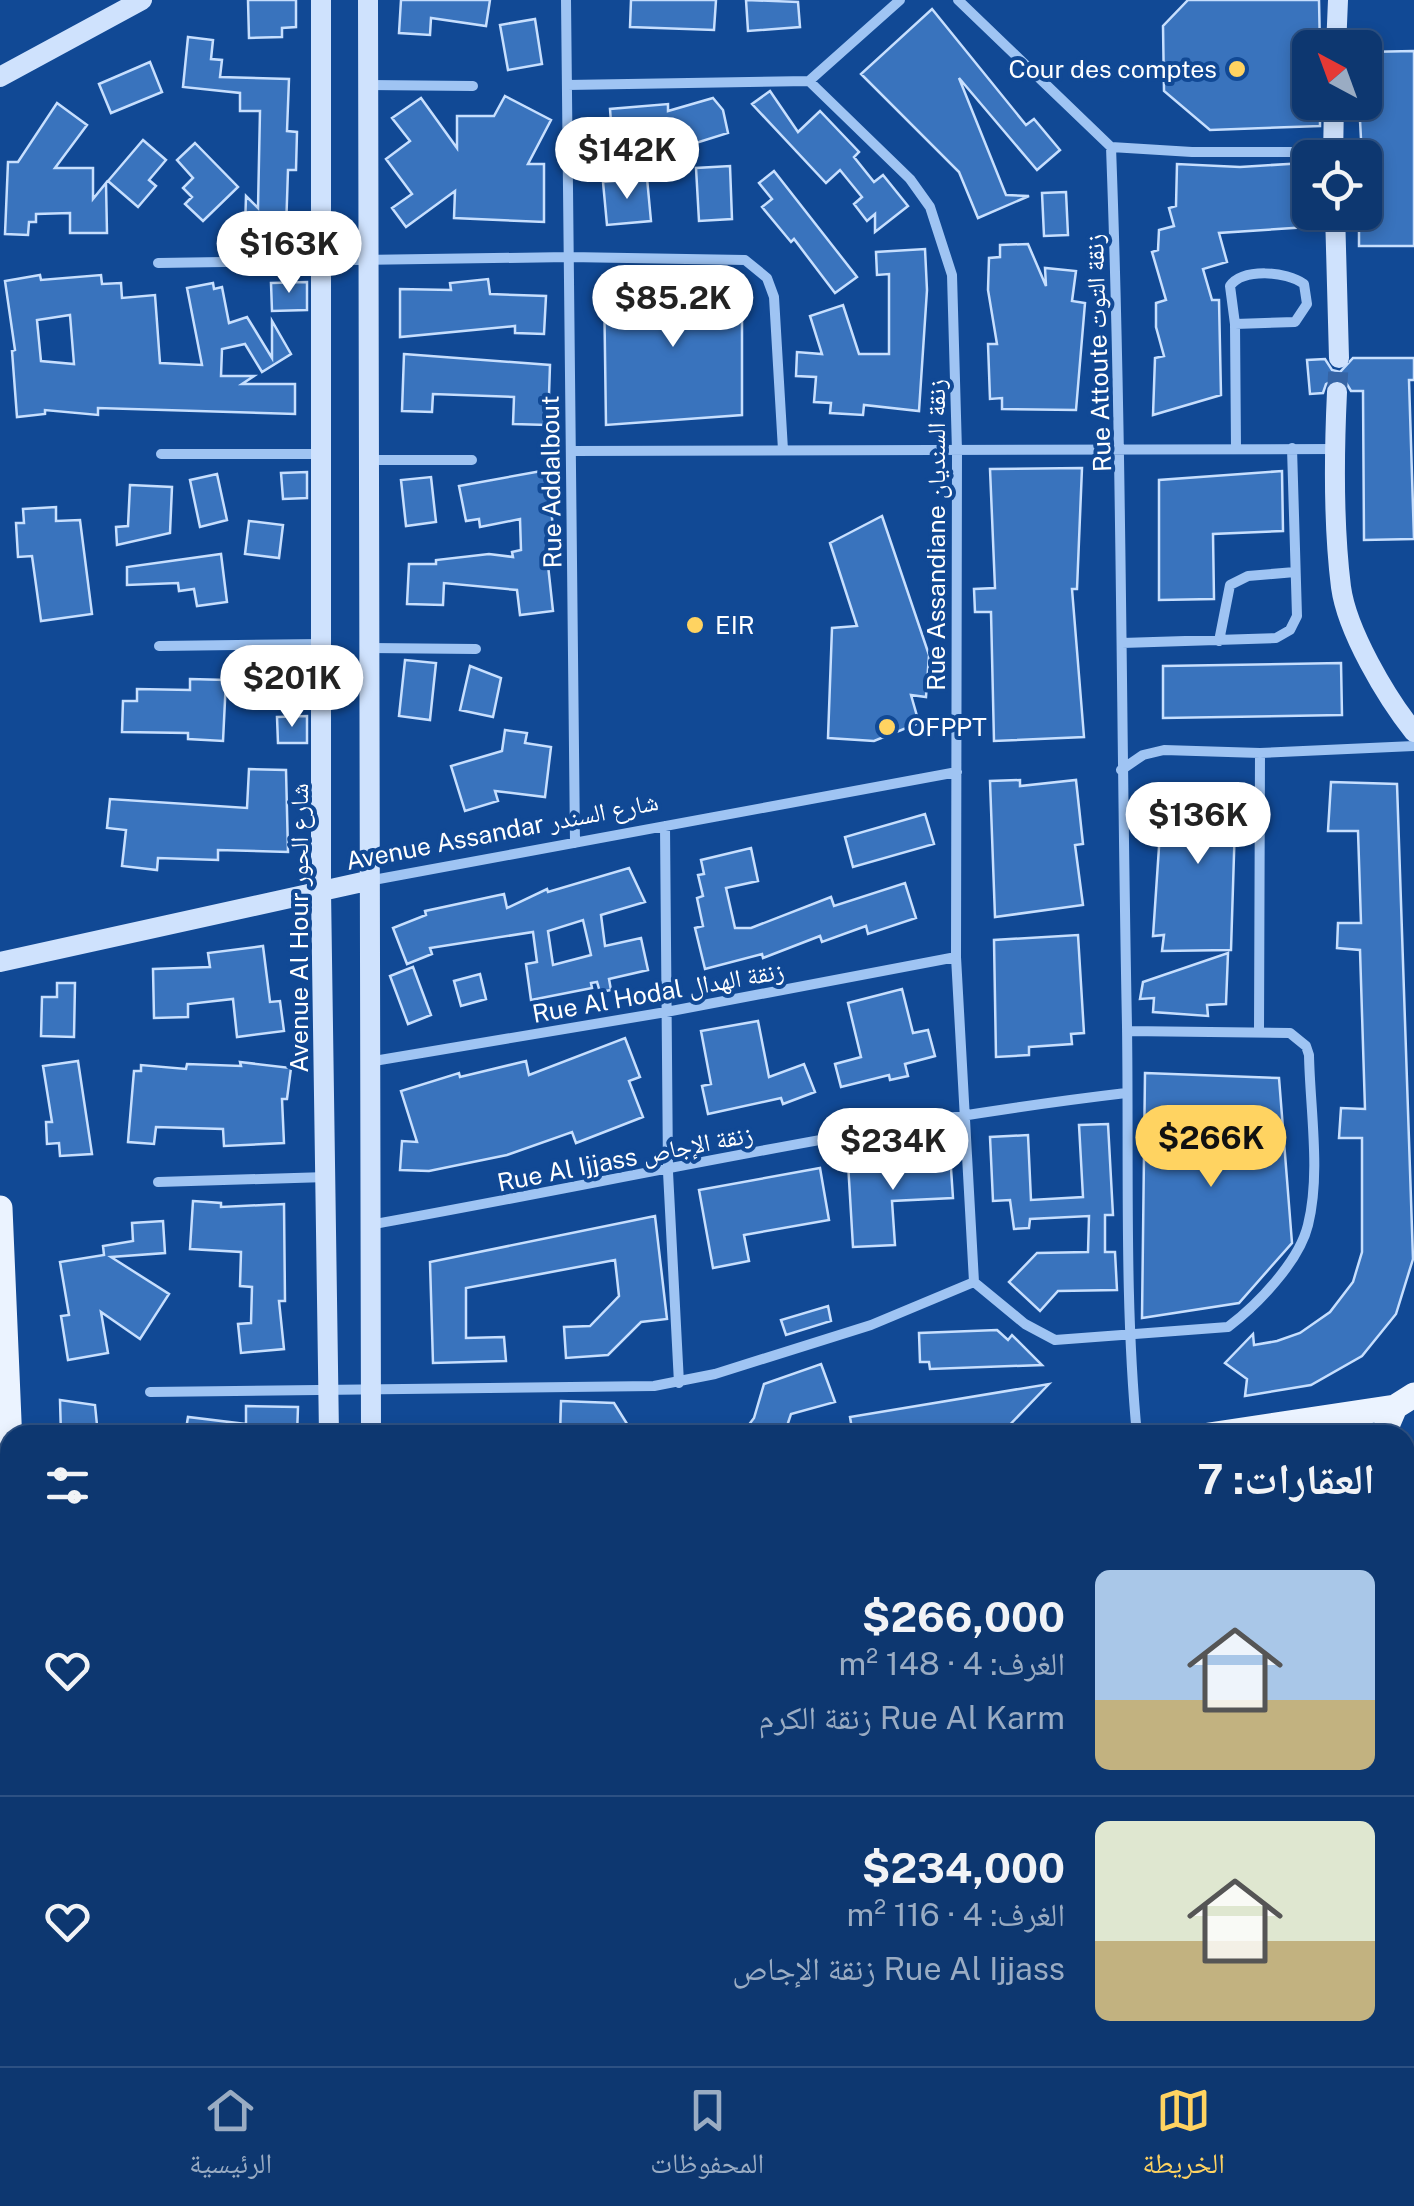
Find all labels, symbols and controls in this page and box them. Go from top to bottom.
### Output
north arrow [1292,30,1382,120]
map controls [1292,30,1382,230]
place label: Cour des comptes [1009,54,1217,84]
marker: Cour des comptes [1226,58,1248,80]
pin: $142K [557,117,697,202]
text: $142K [577,131,677,168]
button: locate [1292,140,1382,230]
pin: $163K [219,211,359,296]
text: $163K [239,225,339,262]
street label: Rue Attoute زنقة التوت [1079,233,1117,473]
pin: $85.2K [592,265,754,350]
text: $85.2K [614,279,732,316]
street label: Rue Assandiane زنقة السنديان [921,379,952,691]
street label: Rue Addalbout [534,395,568,569]
place label: EIR [715,610,755,640]
marker: EIR [684,614,706,636]
pin: $201K [222,645,362,730]
text: $201K [242,659,342,696]
place label: OFPPT [907,712,987,742]
marker: OFPPT [876,716,898,738]
pin: $136K [1128,782,1268,867]
street label: Avenue Al Hour شارع الحور [284,783,315,1073]
street label: Avenue Assandar شارع السندر [343,786,661,877]
text: $136K [1148,796,1248,833]
street label: Rue Al Hodal زنقة الهدال [530,955,786,1030]
pin: $266K [1141,1105,1281,1190]
pin: $234K [823,1108,963,1193]
street label: Rue Al Ijjass زنقة الإجاص [495,1118,756,1199]
text: $266K [1157,1119,1265,1156]
text: $234K [839,1122,947,1159]
text: العقارات: 7 [1197,1454,1375,1503]
icon: filters [40,1458,95,1513]
text: $266,000 [862,1592,1065,1641]
icon: home [1175,1610,1295,1730]
icon: heart [40,1643,95,1698]
text: الغرف: 4 · 148 m² [839,1645,1065,1682]
text: Rue Al Karm زنقة الكرم [758,1699,1065,1736]
text: $234,000 [862,1843,1065,1892]
icon: home [1175,1861,1295,1981]
icon: heart [40,1894,95,1949]
text: الغرف: 4 · 116 m² [847,1896,1065,1933]
text: Rue Al Ijjass زنقة الإجاص [732,1950,1065,1987]
tab: الرئيسية [189,2083,272,2191]
tab: المحفوظات [650,2083,764,2191]
tab: الخريطة [1142,2083,1225,2191]

